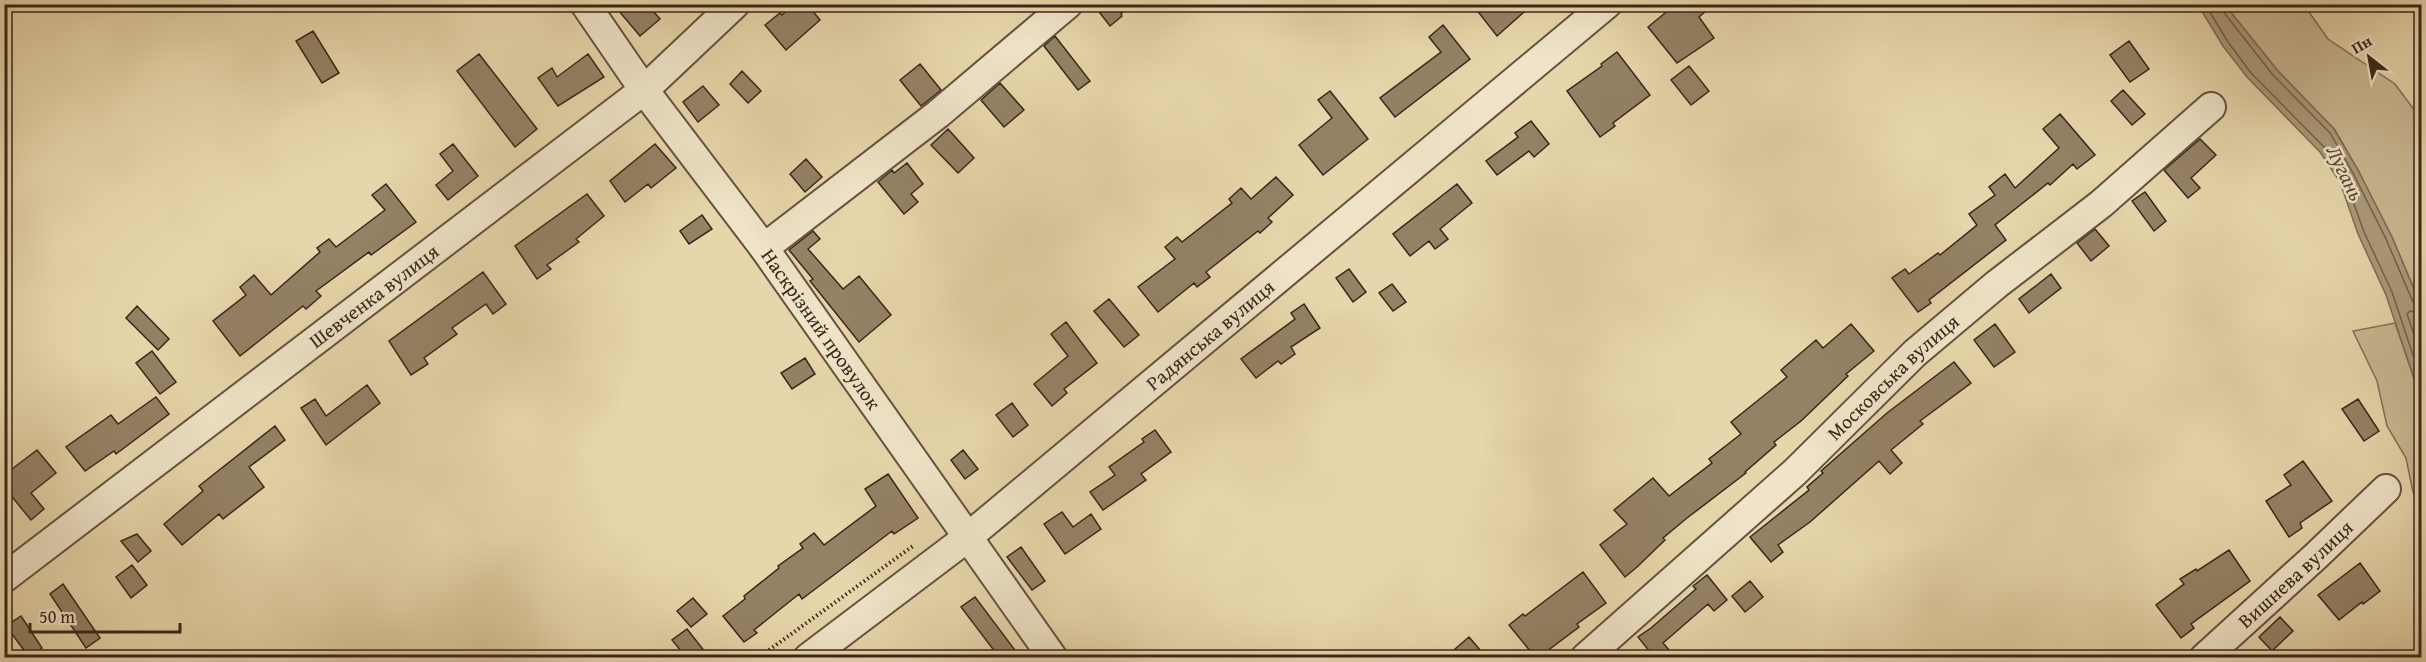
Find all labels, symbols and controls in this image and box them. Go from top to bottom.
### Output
north arrow [2339,27,2399,87]
text: Пн [2346,28,2376,60]
water label: Лугань [2319,140,2372,206]
street label: Шевченка вулиця [302,237,444,355]
street label: Наскрізний провулок [755,242,889,416]
street label: Радянська вулиця [1139,272,1281,397]
street label: Московська вулиця [1820,307,1965,447]
street label: Вишнева вулиця [2231,513,2359,635]
scale bar [30,596,180,634]
text: 50 m [39,603,75,630]

